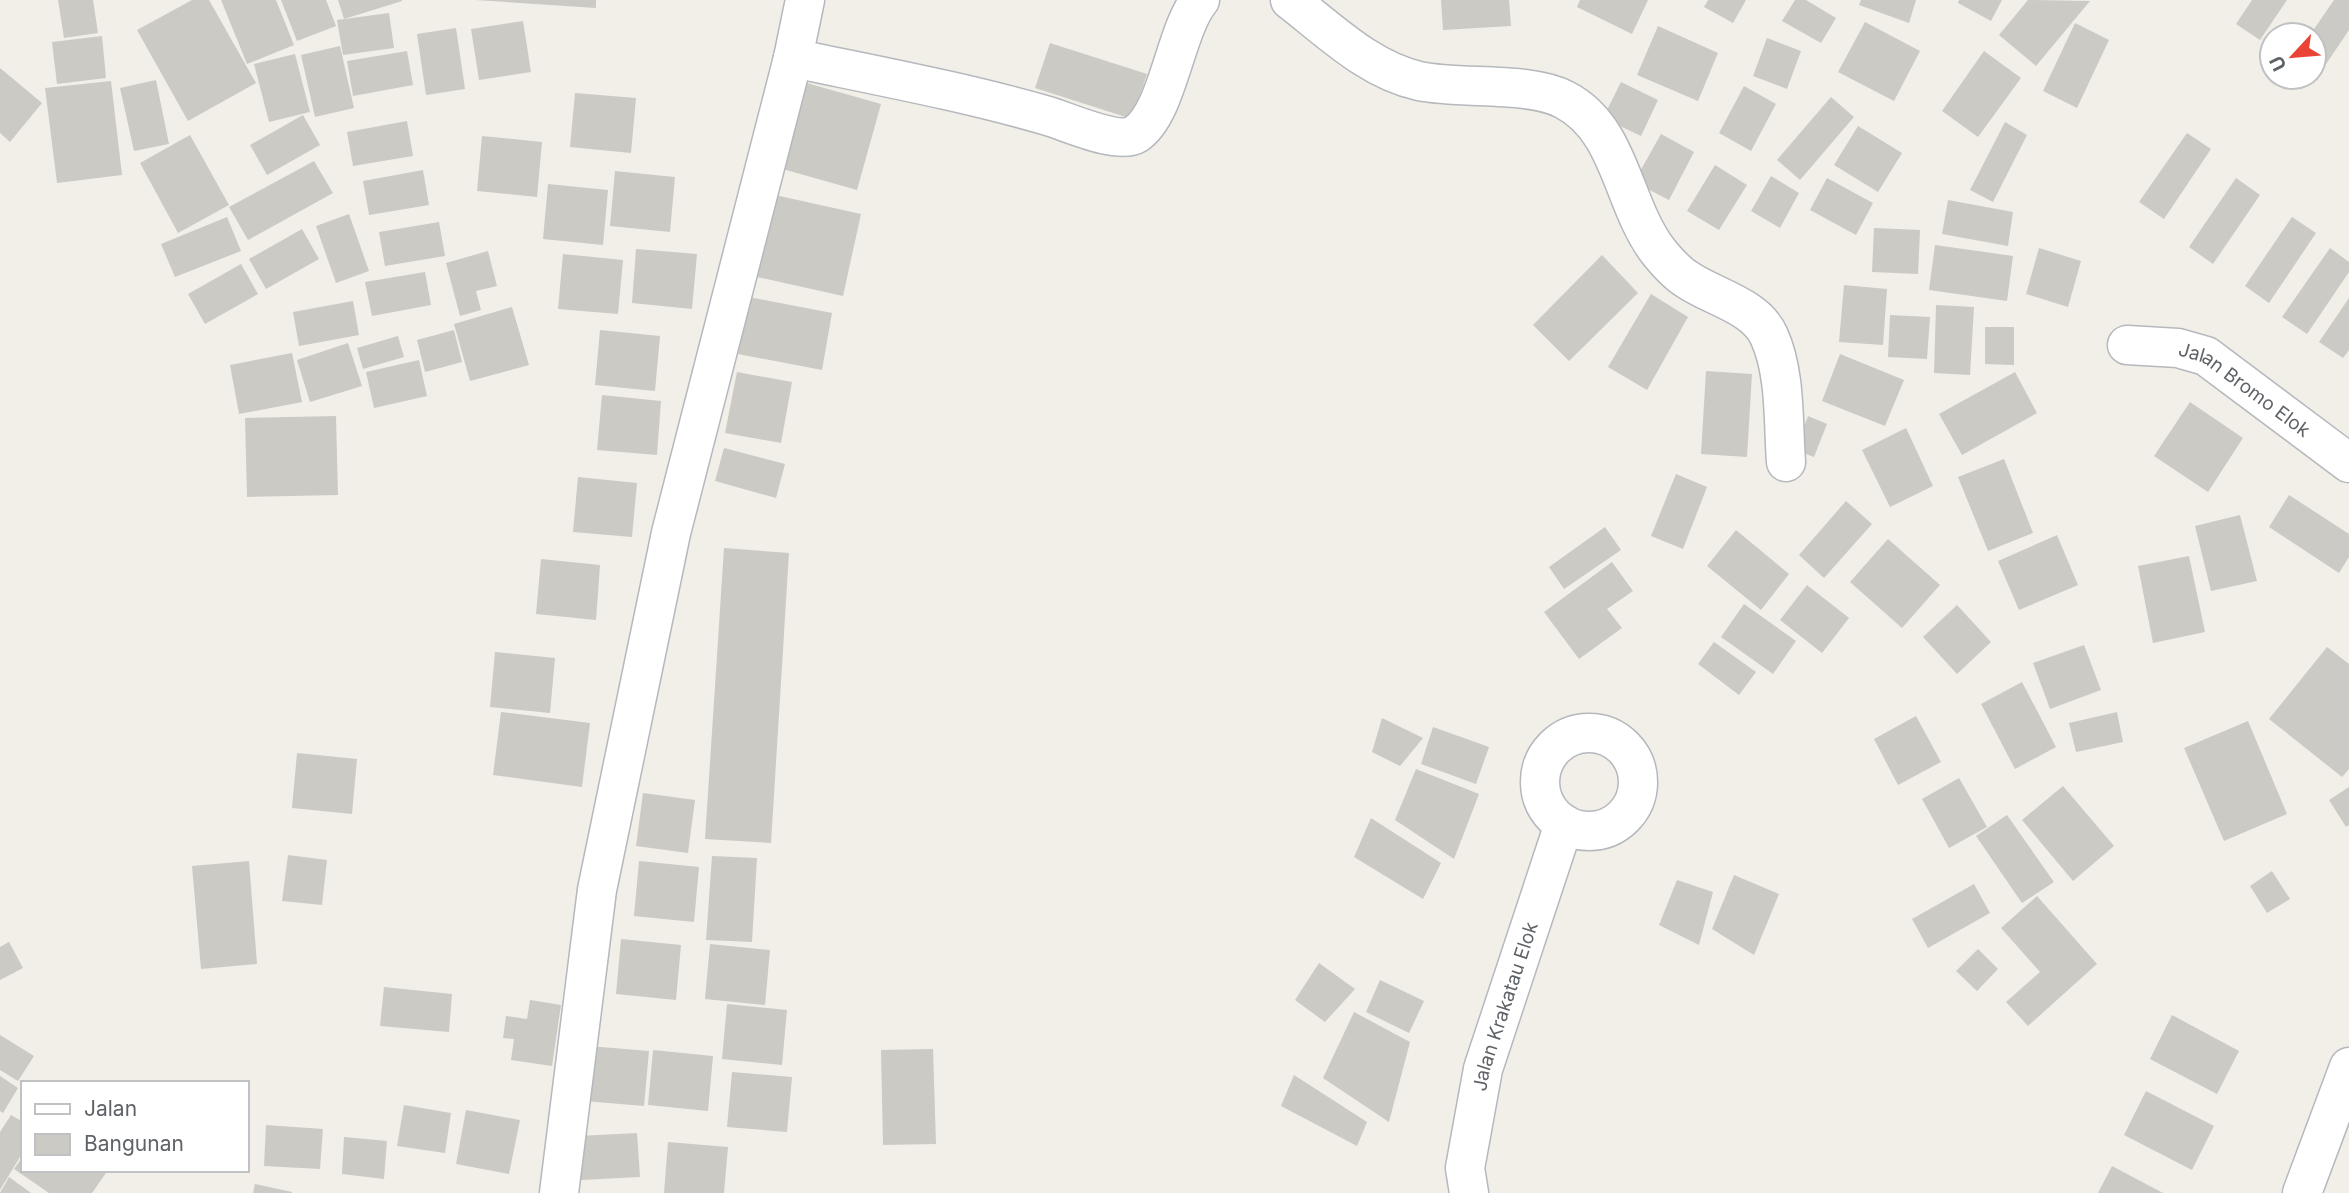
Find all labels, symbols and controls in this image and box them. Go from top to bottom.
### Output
north arrow [2258,21,2328,91]
text: U [2265,52,2292,75]
street label: Jalan Bromo Elok [2176,338,2315,442]
street label: Jalan Krakatau Elok [1468,918,1543,1093]
legend [21,1081,248,1172]
text: Jalan [84,1096,137,1121]
text: Bangunan [84,1131,184,1156]

